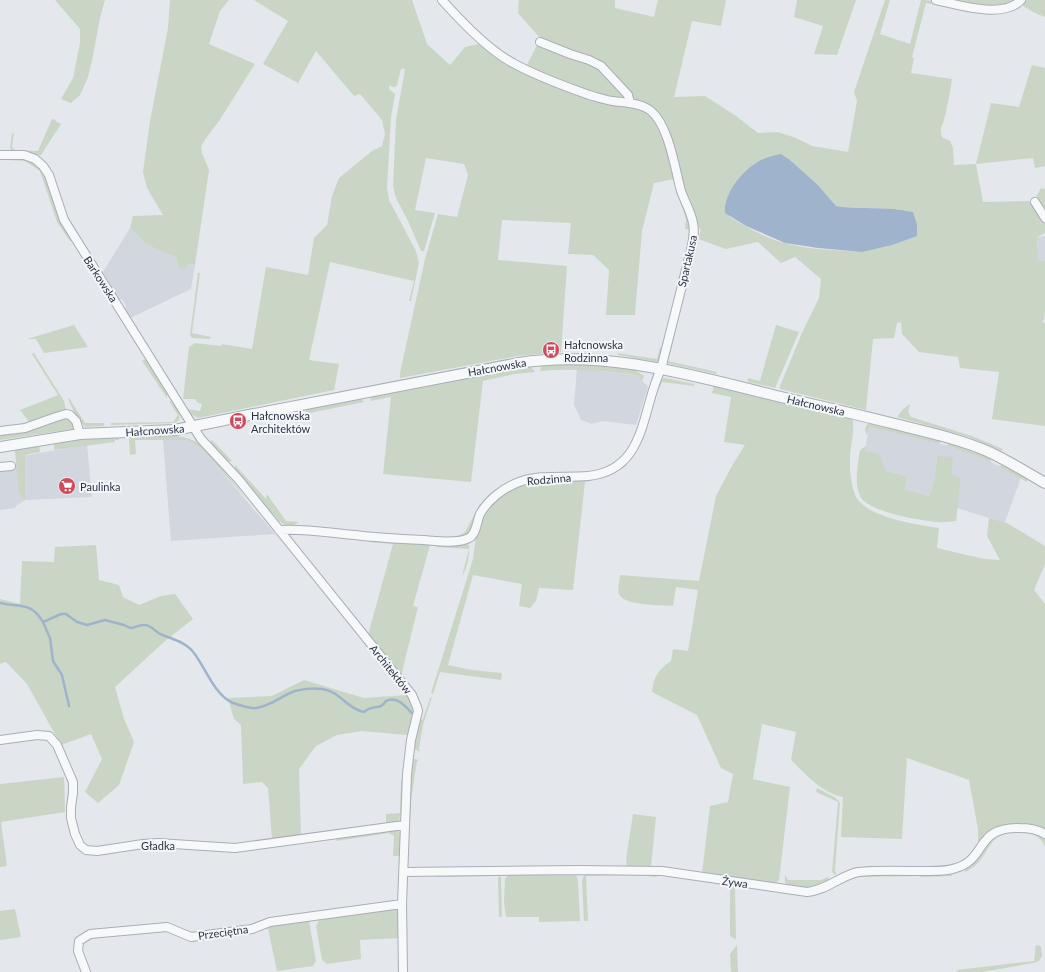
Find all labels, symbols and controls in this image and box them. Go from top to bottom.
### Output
street label: Spartakusa [675,234,699,288]
street label: Barkowska [81,254,121,304]
place label: Hałcnowska Rodzinna [564,338,623,364]
bus stop icon: Hałcnowska Rodzinna [541,340,561,360]
street label: Hałcnowska [467,355,527,379]
street label: Hałcnowska [786,392,846,418]
place label: Hałcnowska Architektów [251,409,311,435]
bus stop icon: Hałcnowska Architektów [228,411,248,431]
street label: Hałcnowska [125,421,185,439]
street label: Rodzinna [526,471,572,487]
supermarket icon: Paulinka [57,476,77,496]
place label: Paulinka [80,480,120,493]
street label: Architektów [367,642,415,696]
street label: Gładka [141,839,175,852]
street label: Żywa [721,874,749,890]
street label: Przeciętna [197,922,249,942]

